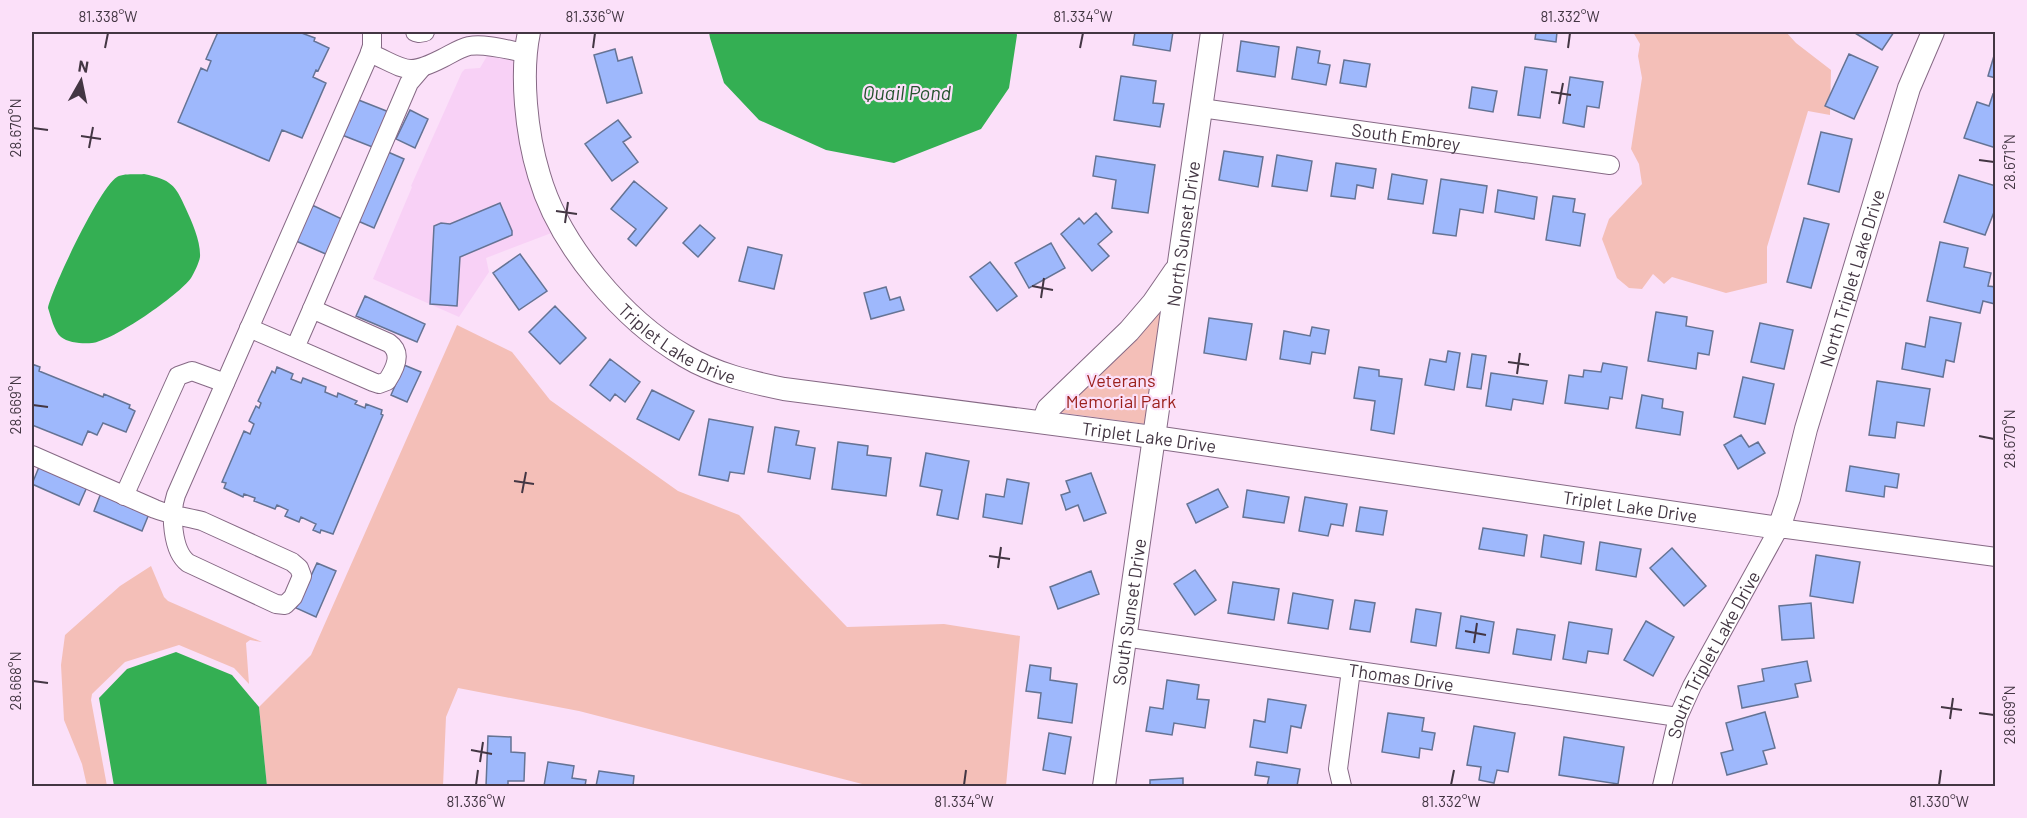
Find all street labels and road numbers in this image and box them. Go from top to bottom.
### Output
street label: South Embrey [1350,118,1462,155]
street label: North Sunset Drive [1162,159,1204,308]
street label: North Triplet Lake Drive [1814,187,1889,369]
street label: Triplet Lake Drive [614,298,739,388]
street label: Triplet Lake Drive [1080,417,1218,457]
street label: Triplet Lake Drive [1561,486,1699,527]
street label: South Sunset Drive [1108,537,1150,687]
street label: South Triplet Lake Drive [1662,567,1764,741]
street label: Thomas Drive [1347,659,1455,695]

